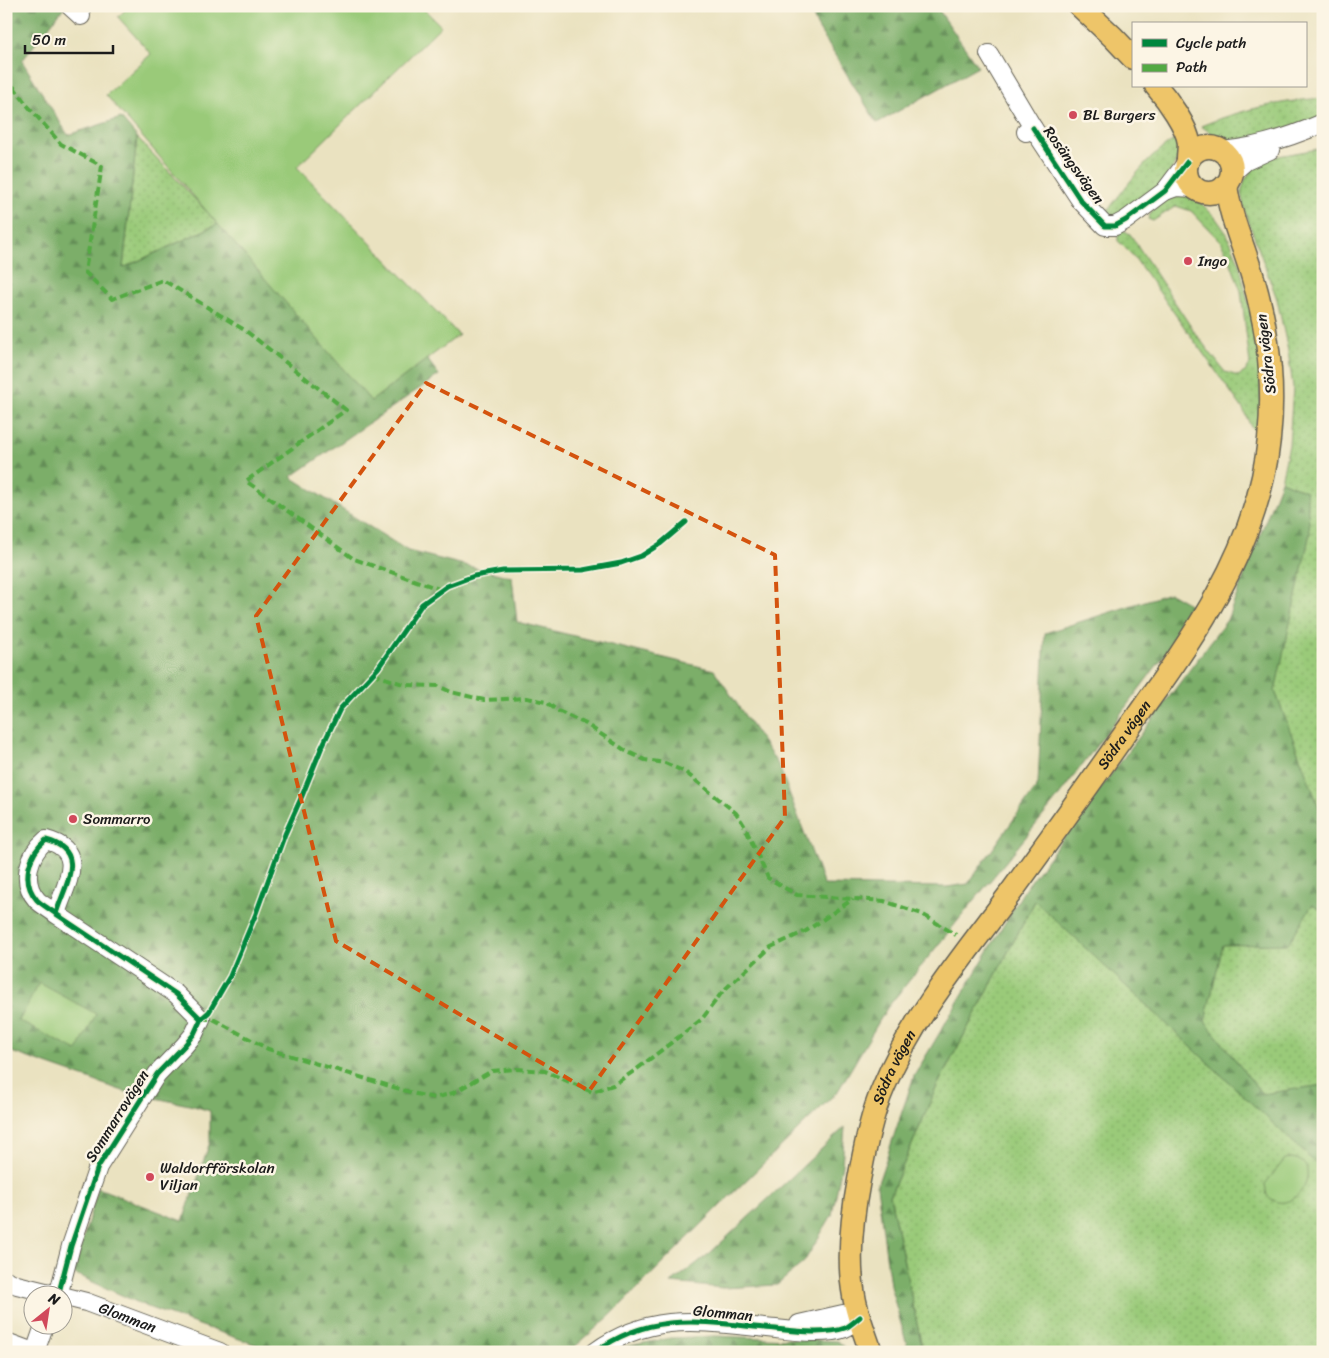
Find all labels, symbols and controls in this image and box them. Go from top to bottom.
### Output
scale bar [25,22,112,54]
legend [1132,22,1306,88]
text: 50 m [32,27,67,53]
text: Cycle path [1176,30,1247,56]
text: Path [1176,54,1207,80]
place label: BL Burgers [1083,102,1156,128]
marker: BL Burgers [1067,109,1079,121]
street label: Rosängsvägen [1037,120,1111,210]
place label: Ingo [1197,248,1228,274]
marker: Ingo [1182,255,1194,267]
street label: Södra vägen [1248,313,1284,395]
street label: Södra vägen [1090,694,1158,775]
place label: Sommarro [83,806,151,832]
marker: Sommarro [67,813,79,825]
street label: Södra vägen [865,1025,923,1108]
street label: Sommarrovägen [78,1064,156,1168]
place label: Waldorfförskolan Viljan [160,1155,274,1198]
marker: Waldorfförskolan Viljan [144,1171,156,1183]
text: N [43,1285,65,1313]
north arrow [22,1286,72,1336]
street label: Glomman [95,1295,160,1340]
street label: Glomman [692,1297,754,1329]

